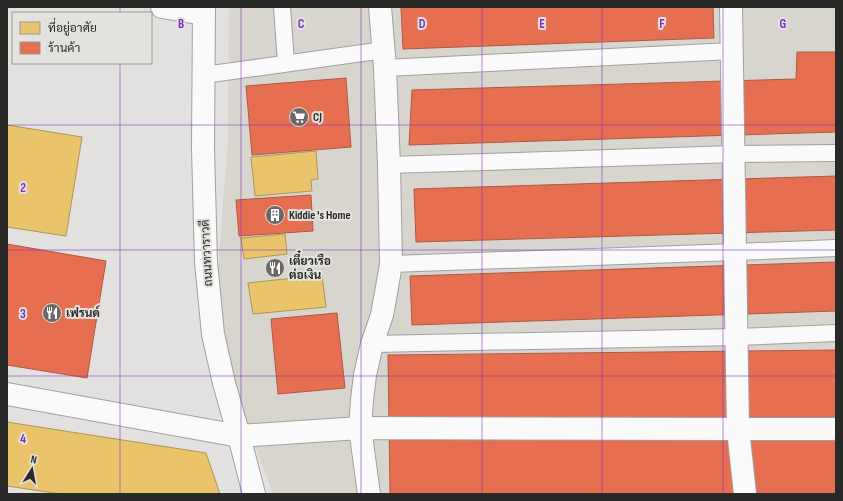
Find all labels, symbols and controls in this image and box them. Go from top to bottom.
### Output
legend [12,12,152,64]
text: B [178,16,184,32]
text: C [298,16,305,32]
text: D [419,16,426,32]
text: E [539,16,545,32]
text: F [659,16,665,32]
text: G [780,16,787,32]
text: ที่อยู่อาศัย [48,17,97,36]
text: ร้านค้า [48,41,80,56]
supermarket icon: CJ [288,106,310,128]
place label: CJ [313,110,322,125]
text: 2 [20,180,26,196]
building icon: Kiddie 's Home [264,204,286,226]
place label: Kiddie 's Home [289,208,351,223]
street label: ถนนทวาราวดี [197,219,216,287]
place label: เตี๋ยวเรือ ต่อเงิน [289,250,331,283]
restaurant icon: เตี๋ยวเรือ ต่อเงิน [264,257,286,279]
restaurant icon: เฟรนด์ [41,302,63,324]
place label: เฟรนด์ [66,305,101,321]
text: 3 [20,306,26,322]
text: 4 [20,431,26,447]
north arrow [12,449,52,489]
text: N [30,453,38,467]

